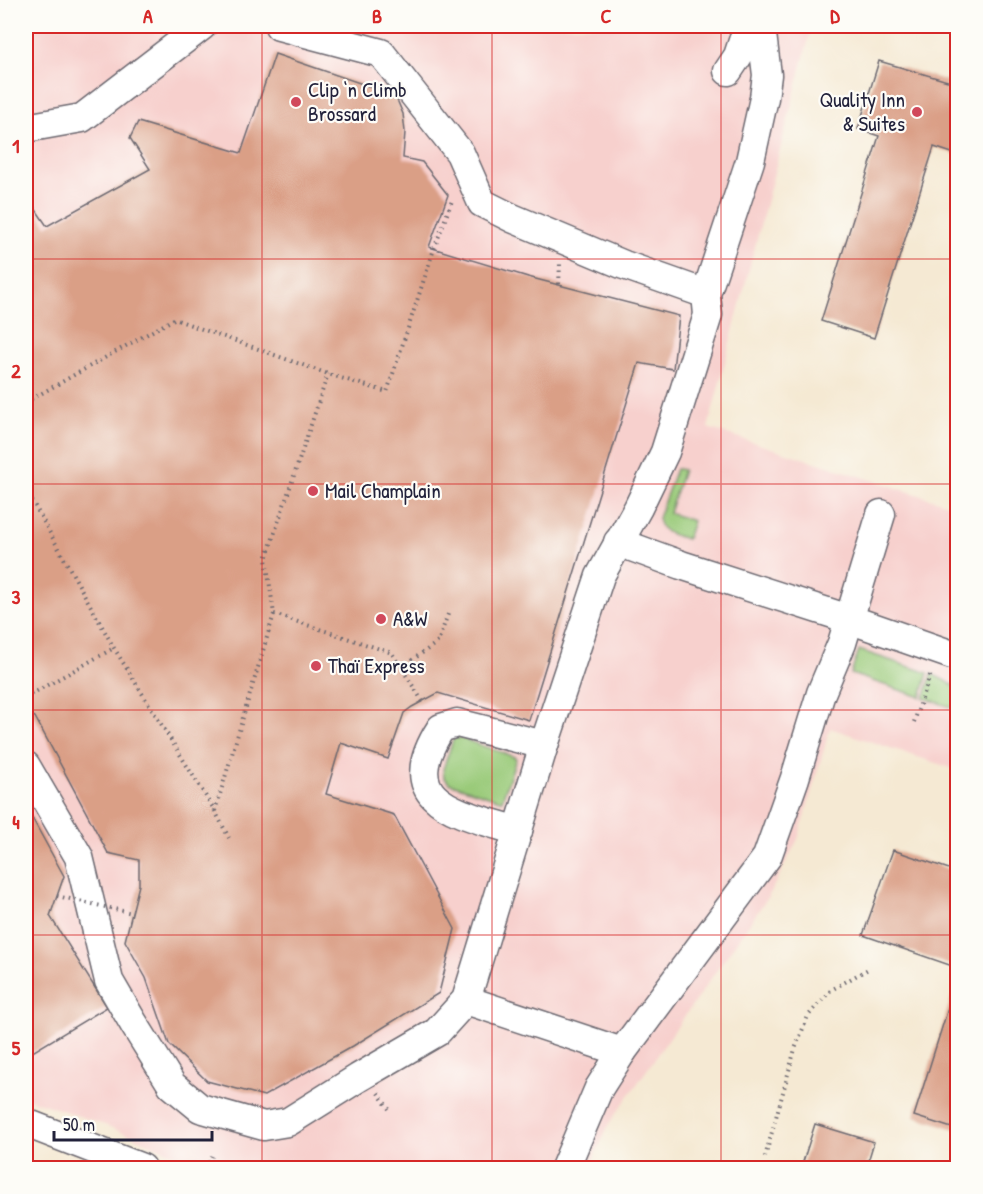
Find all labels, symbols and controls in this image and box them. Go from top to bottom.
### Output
text: A [143,2,153,29]
text: B [372,2,382,29]
text: C [601,2,612,29]
text: D [830,2,840,29]
place label: Clip ‘n Climb Brossard [308,75,407,128]
place label: Quality Inn & Suites [819,85,905,138]
marker: Clip ‘n Climb Brossard [289,95,303,109]
marker: Quality Inn & Suites [910,105,924,119]
text: 1 [12,132,20,159]
text: 2 [11,357,21,384]
place label: Mail Champlain [325,476,441,505]
marker: Mail Champlain [306,484,320,498]
text: 3 [12,583,21,610]
place label: A&W [393,604,427,633]
marker: A&W [374,612,388,626]
place label: Thaï Express [328,651,425,680]
marker: Thaï Express [309,659,323,673]
text: 4 [12,808,20,835]
text: 5 [12,1034,21,1061]
scale bar [54,1104,212,1142]
text: 50 m [63,1112,95,1137]

